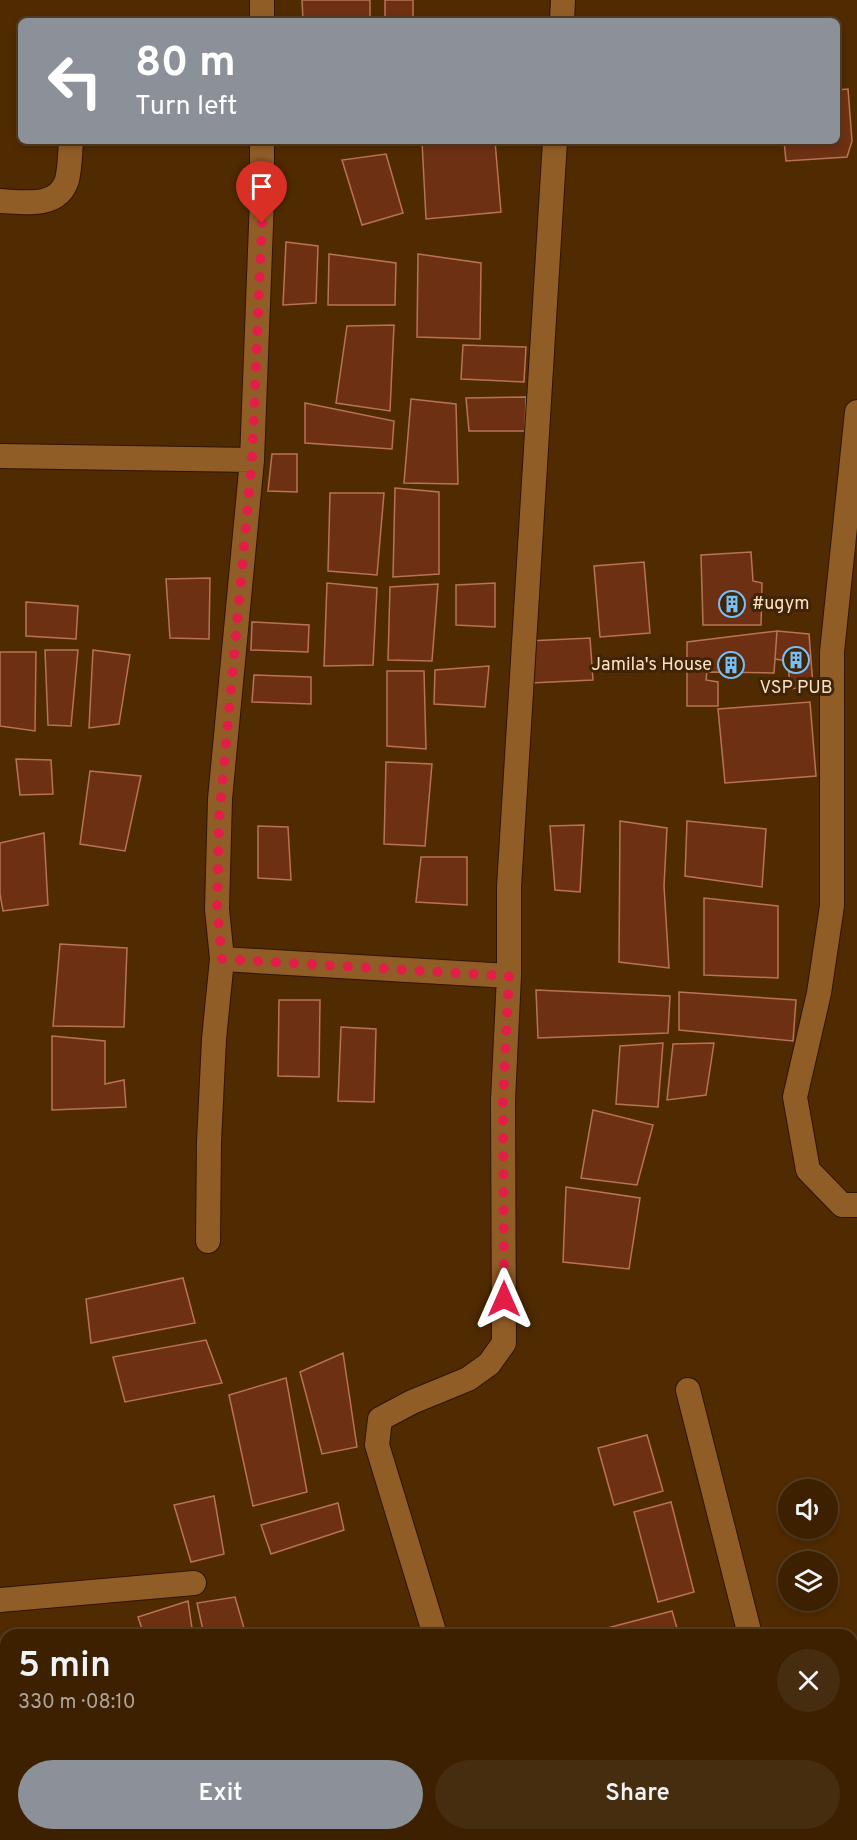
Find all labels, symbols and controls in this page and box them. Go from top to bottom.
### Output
text: 80 m [135,38,236,91]
icon: left [36,42,114,120]
text: Turn left [135,90,237,124]
pin [236,161,287,223]
icon: arrive [245,170,278,203]
building icon: #ugym [717,589,747,619]
place label: #ugym [752,593,810,616]
building icon: VSP PUB [781,645,811,675]
building icon: Jamila's House [716,650,746,680]
place label: Jamila's House [591,654,712,677]
place label: VSP PUB [759,677,833,700]
position arrow [472,1267,536,1331]
map controls [778,1479,838,1611]
button: sound [778,1479,838,1539]
button: layers [778,1551,838,1611]
text: 5 min [18,1644,111,1690]
button: close [777,1649,840,1712]
text: 330 m · 08:10 [18,1690,136,1716]
button: Exit [18,1760,423,1829]
button: Share [435,1760,840,1829]

